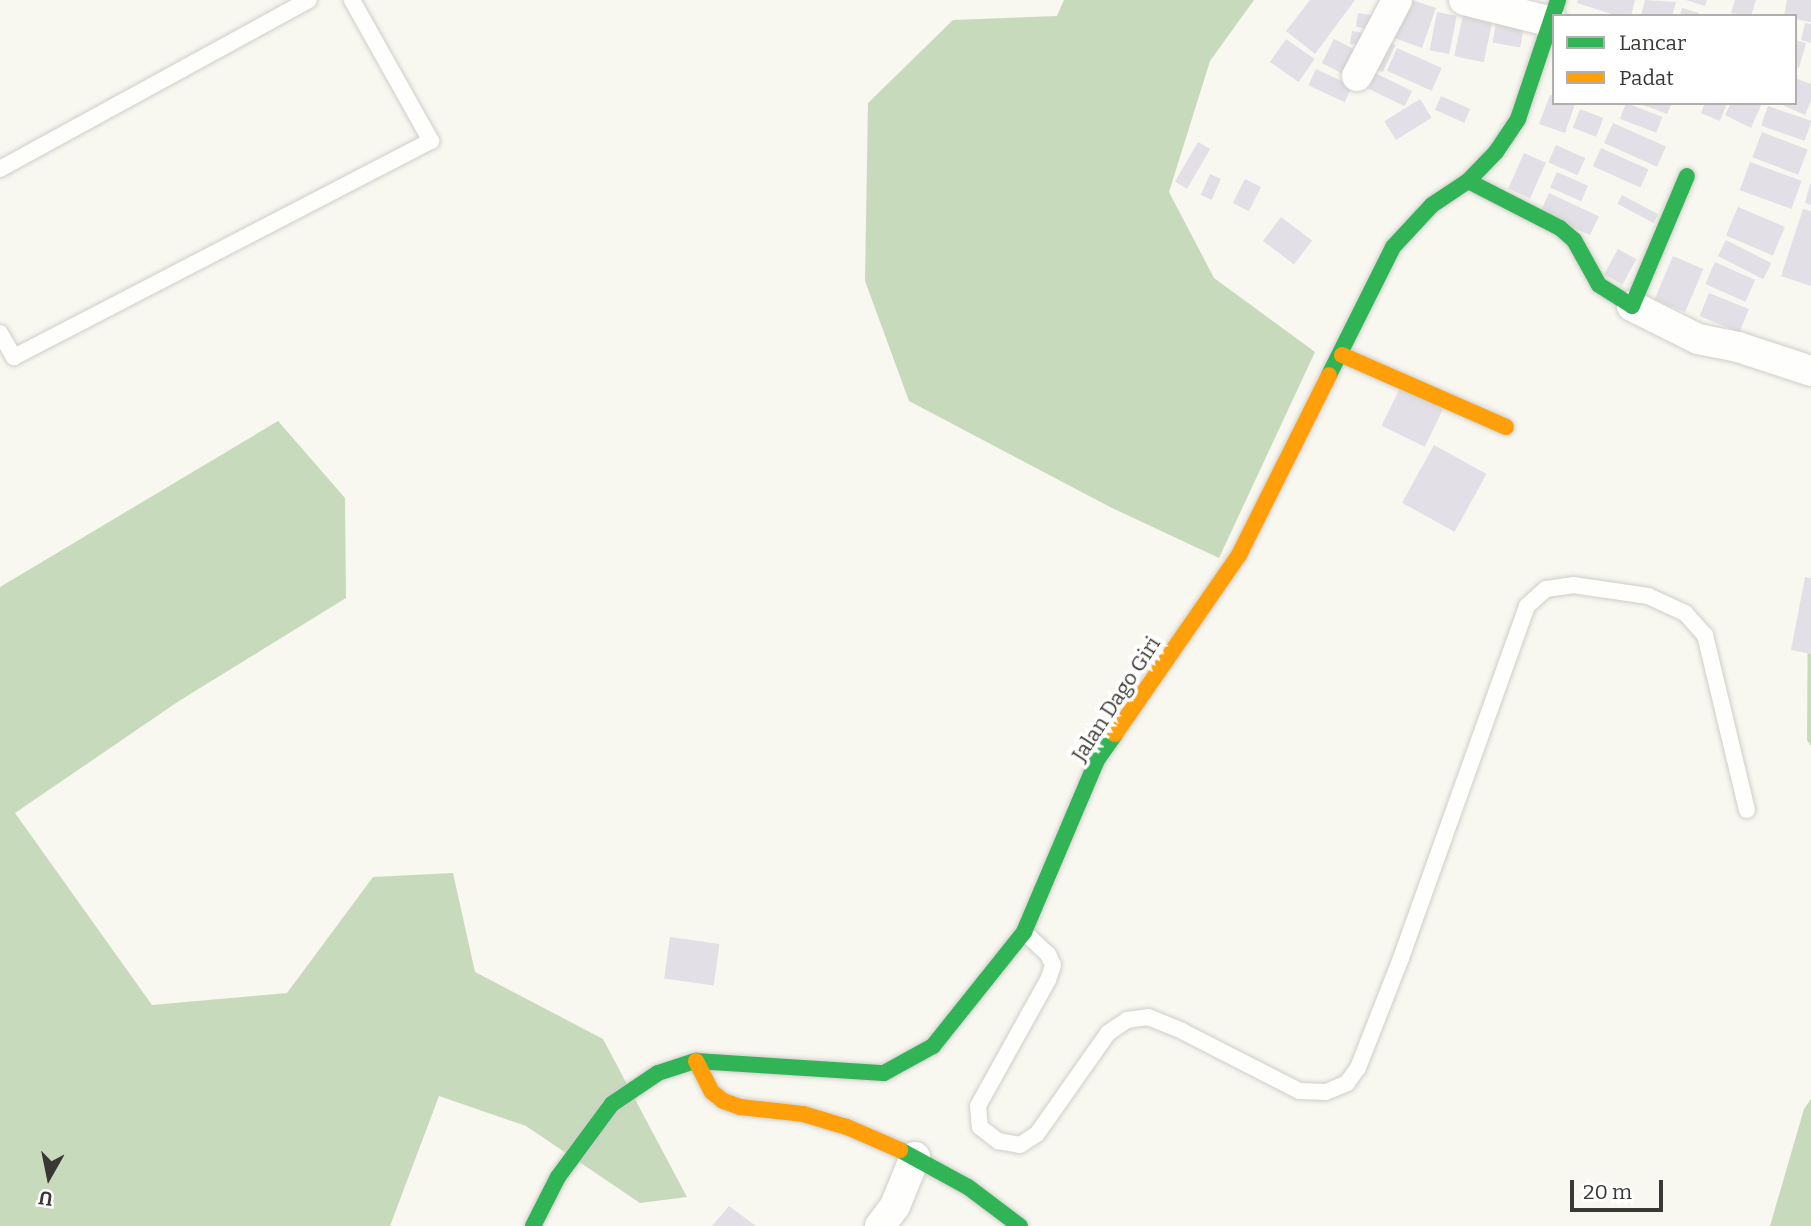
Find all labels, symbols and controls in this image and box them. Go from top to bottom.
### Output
legend [1552,14,1797,105]
text: Lancar [1619,30,1686,56]
text: Padat [1619,65,1674,91]
street label: Jalan Dago Giri [1066,632,1166,766]
north arrow [14,1142,84,1212]
scale bar [1573,1166,1666,1210]
text: 20 m [1583,1179,1632,1205]
text: U [37,1186,54,1211]

